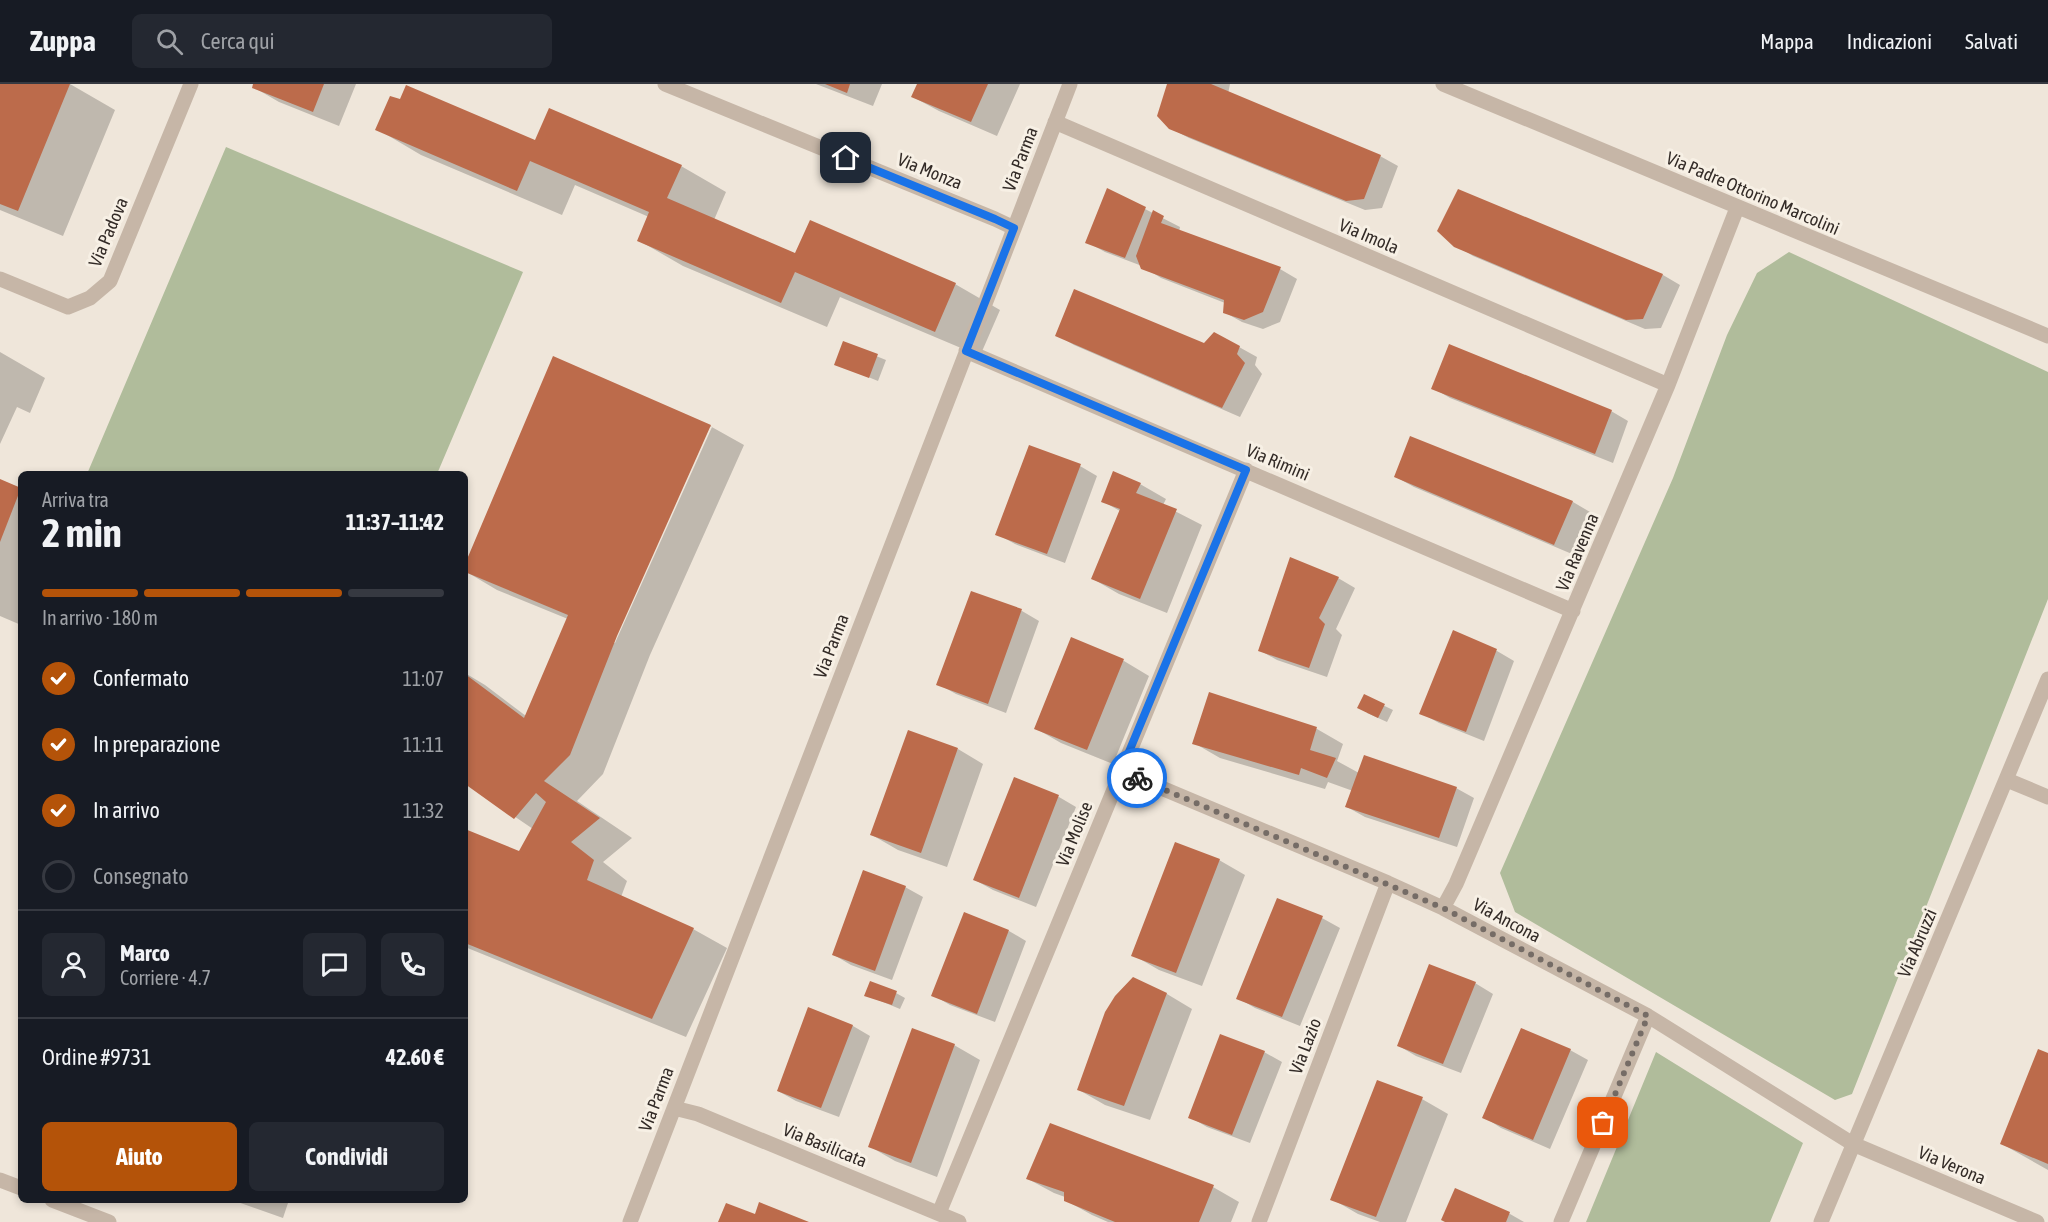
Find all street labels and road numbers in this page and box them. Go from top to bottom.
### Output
street label: Via Parma [998,124,1042,194]
street label: Via Padre Ottorino Marcolini [1663,147,1843,239]
street label: Via Monza [895,149,965,193]
street label: Via Padova [84,194,132,270]
street label: Via Imola [1336,214,1402,258]
street label: Via Rimini [1243,439,1313,485]
street label: Via Ravenna [1551,510,1603,594]
street label: Via Parma [809,611,853,681]
street label: Via Molise [1052,799,1096,869]
street label: Via Ancona [1470,893,1544,947]
street label: Via Abruzzi [1893,906,1941,980]
street label: Via Lazio [1285,1015,1325,1077]
street label: Via Parma [634,1064,678,1134]
street label: Via Basilicata [780,1119,870,1171]
street label: Via Verona [1915,1141,1989,1189]

